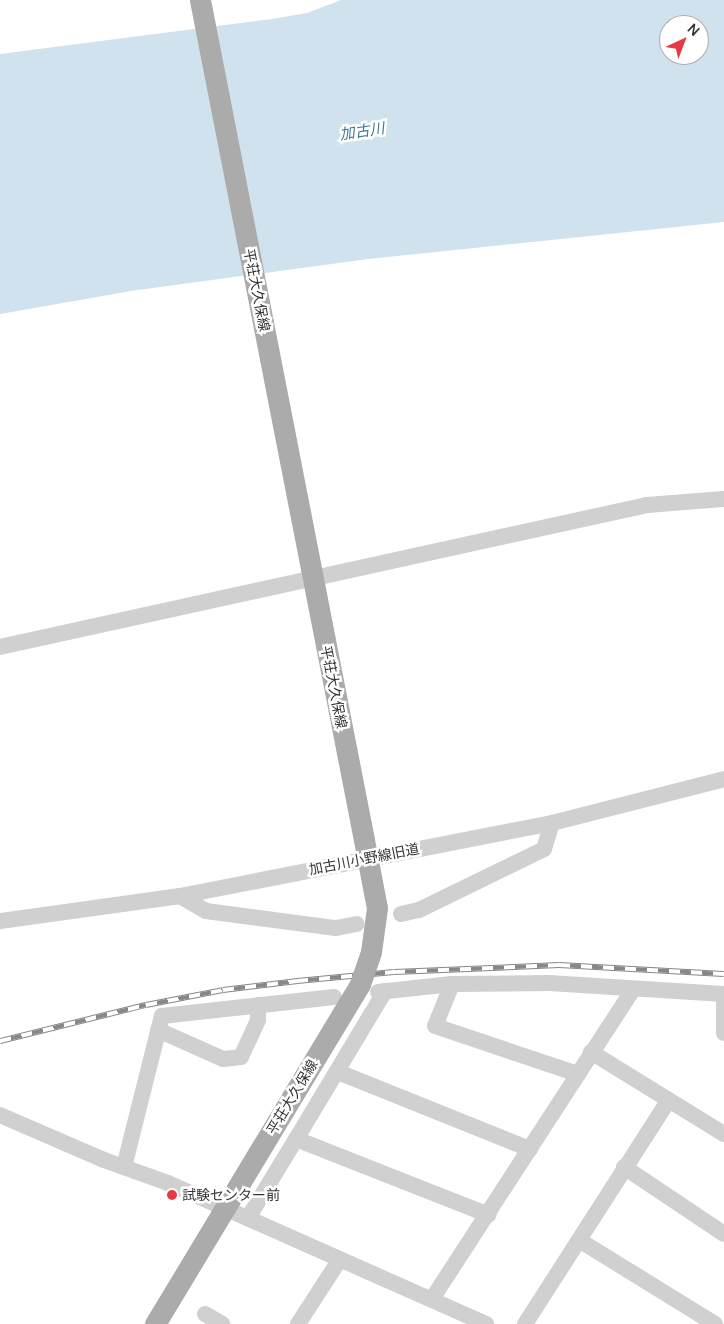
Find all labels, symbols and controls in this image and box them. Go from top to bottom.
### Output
north arrow [659,15,709,65]
text: N [684,19,704,40]
water label: 加古川 [338,119,386,143]
street label: 平荘大久保線 [241,247,273,333]
street label: 平荘大久保線 [318,644,350,730]
street label: 加古川小野線旧道 [307,840,421,878]
street label: 平荘大久保線 [263,1057,321,1137]
place label: 試験センター前 [182,1187,280,1203]
marker: 試験センター前 [166,1189,178,1201]

